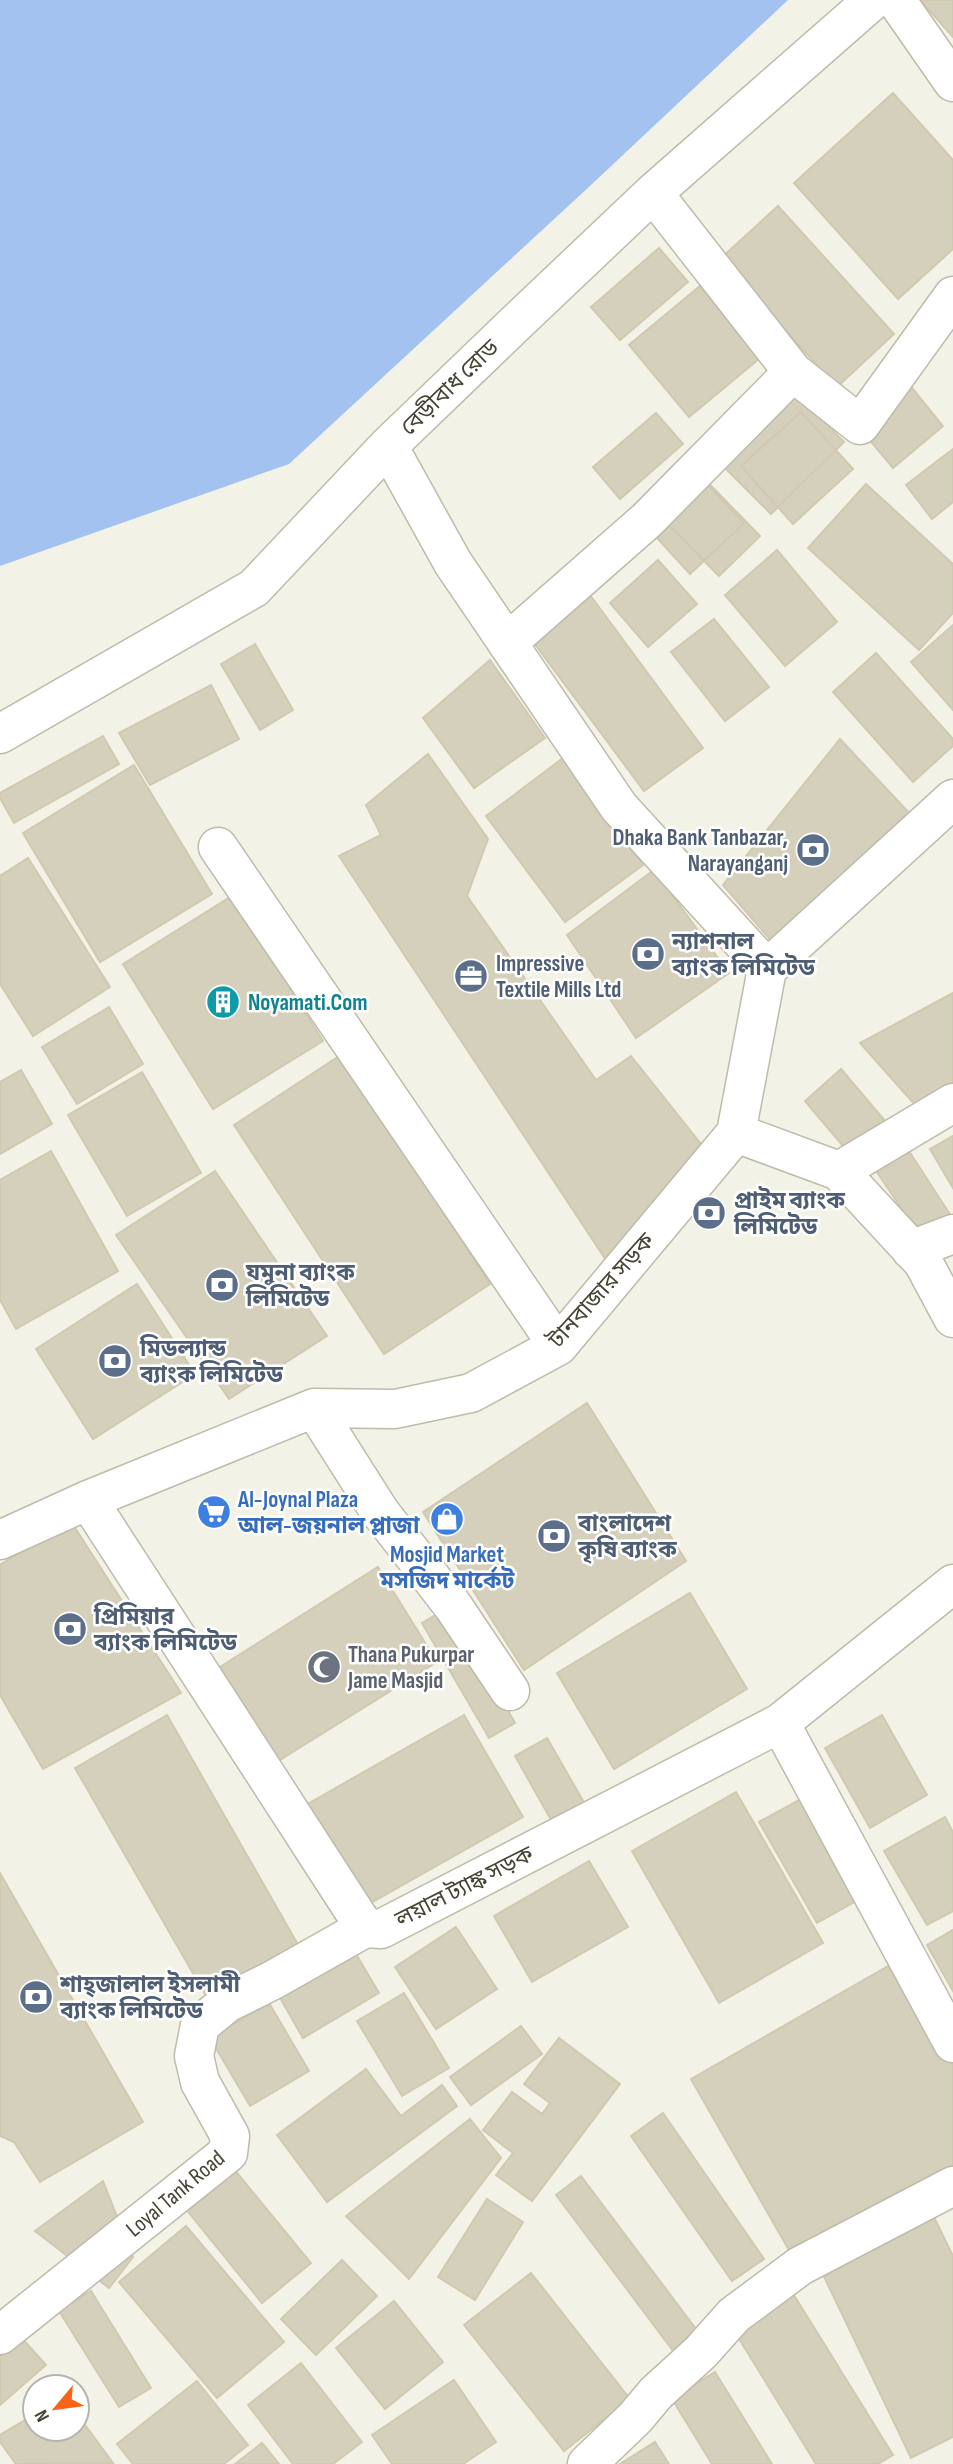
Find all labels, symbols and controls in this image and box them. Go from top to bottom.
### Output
street label: বেড়ীবাধ রোড [395,333,505,442]
place label: Dhaka Bank Tanbazar, Narayanganj [613,824,788,878]
bank icon: Dhaka Bank Tanbazar, Narayanganj [794,831,832,869]
place label: ন্যাশনাল ব্যাংক লিমিটেড [671,928,815,982]
bank icon: ন্যাশনাল ব্যাংক লিমিটেড [629,935,667,973]
place label: Impressive Textile Mills Ltd [496,950,621,1004]
office icon: Impressive Textile Mills Ltd [452,957,490,995]
building icon: Noyamati.Com [204,983,242,1021]
place label: Noyamati.Com [248,989,367,1017]
place label: প্রাইম ব্যাংক লিমিটেড [733,1186,845,1241]
bank icon: প্রাইম ব্যাংক লিমিটেড [690,1194,728,1232]
street label: টানবাজার সড়ক [542,1227,661,1355]
place label: যমুনা ব্যাংক লিমিটেড [245,1259,355,1313]
bank icon: যমুনা ব্যাংক লিমিটেড [203,1266,241,1304]
place label: মিডল্যান্ড ব্যাংক লিমিটেড [139,1334,283,1389]
bank icon: মিডল্যান্ড ব্যাংক লিমিটেড [96,1342,134,1380]
place label: Al-Joynal Plaza আল-জয়নাল প্লাজা [237,1486,420,1540]
supermarket icon: Al-Joynal Plaza আল-জয়নাল প্লাজা [195,1493,233,1531]
shop icon: Mosjid Market মসজিদ মার্কেট [428,1500,466,1538]
place label: বাংলাদেশ কৃষি ব্যাংক [577,1510,677,1564]
bank icon: বাংলাদেশ কৃষি ব্যাংক [535,1517,573,1555]
place label: Mosjid Market মসজিদ মার্কেট [379,1541,515,1595]
place label: প্রিমিয়ার ব্যাংক লিমিটেড [93,1602,237,1657]
bank icon: প্রিমিয়ার ব্যাংক লিমিটেড [51,1610,89,1648]
place label: Thana Pukurpar Jame Masjid [347,1641,474,1695]
mosque icon: Thana Pukurpar Jame Masjid [305,1648,343,1686]
street label: লয়াল ট্যাঙ্ক সড়ক [390,1840,539,1934]
place label: শাহ্জালাল ইসলামী ব্যাংক লিমিটেড [59,1970,240,2025]
bank icon: শাহ্জালাল ইসলামী ব্যাংক লিমিটেড [17,1978,55,2016]
street label: Loyal Tank Road [121,2144,231,2243]
north arrow [21,2373,91,2443]
text: N [30,2405,55,2426]

